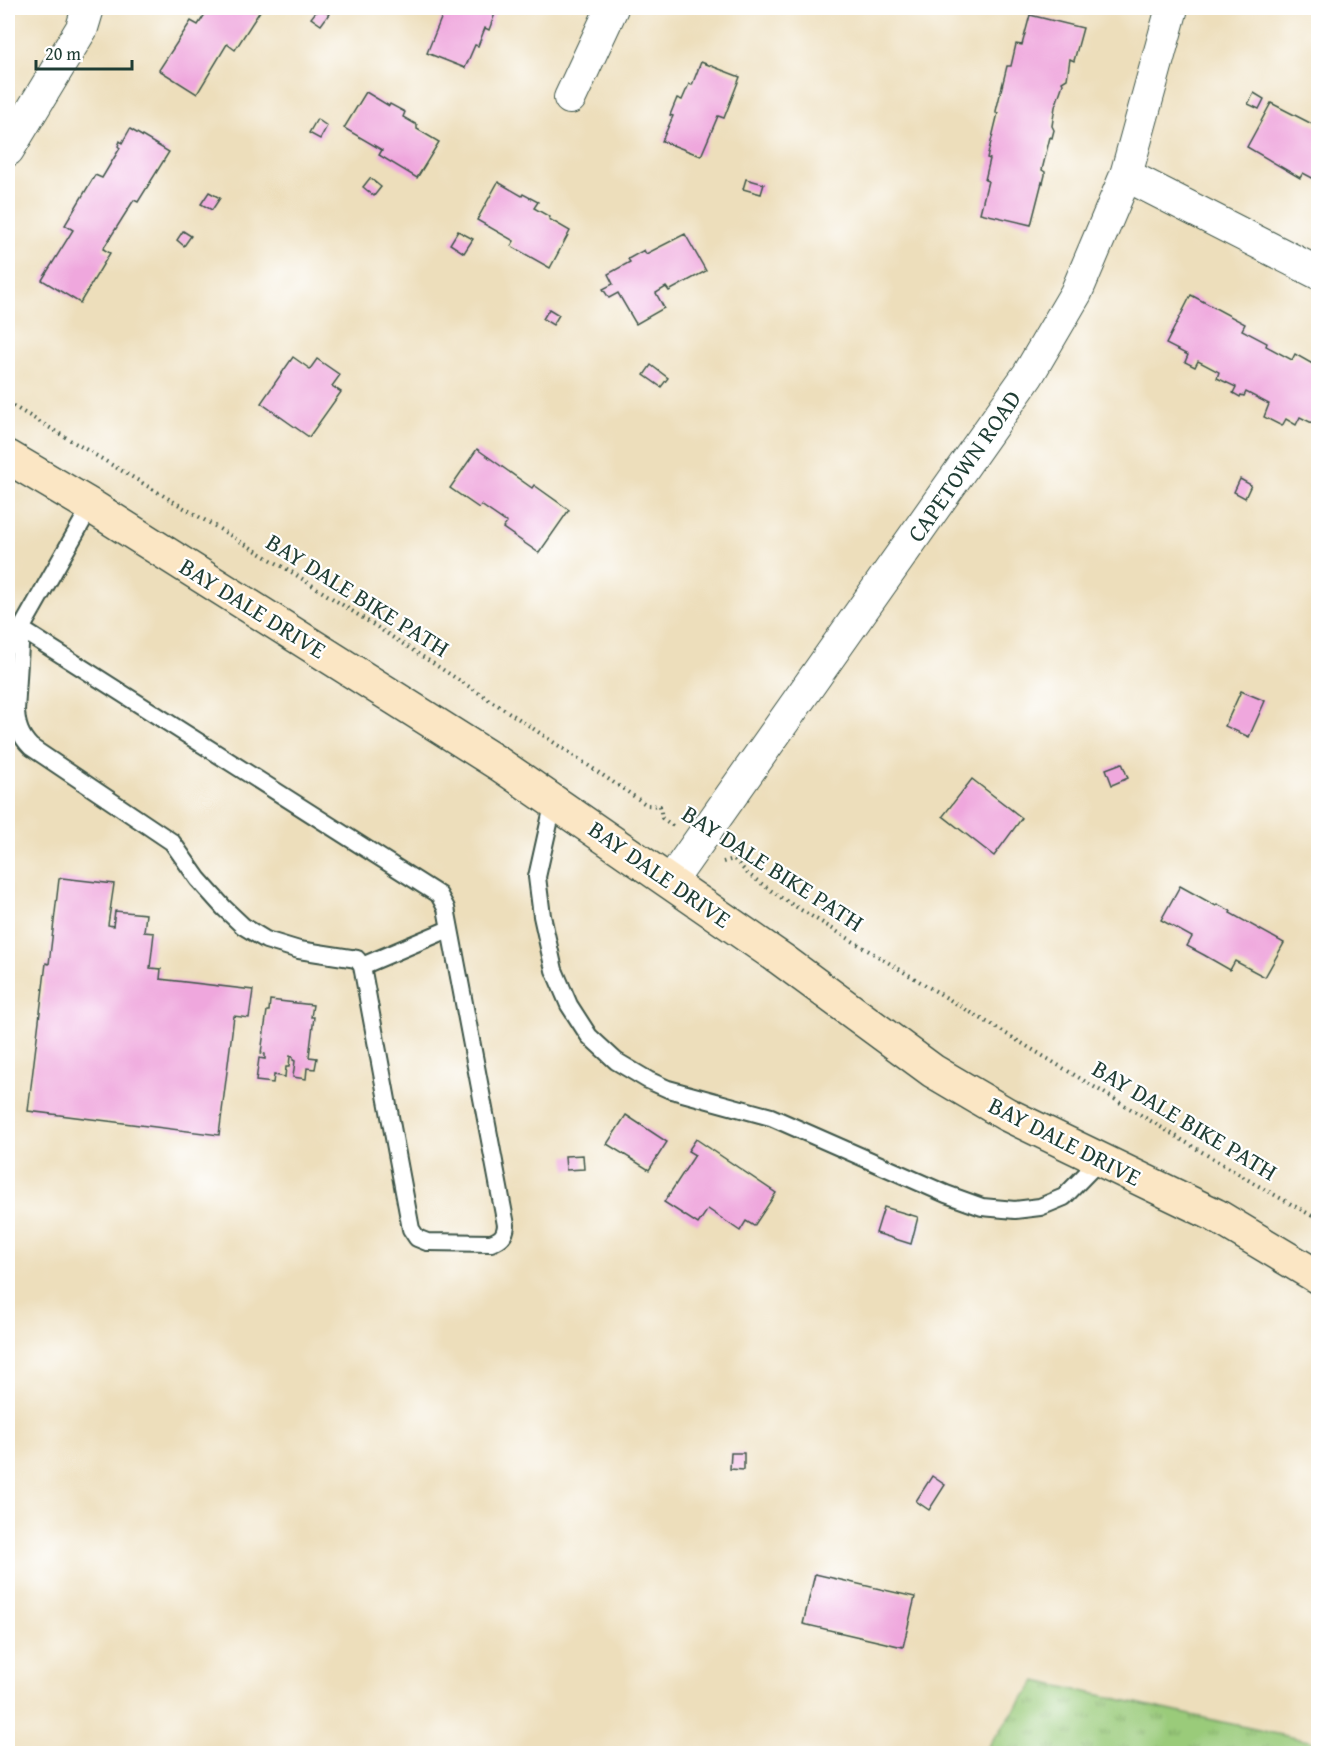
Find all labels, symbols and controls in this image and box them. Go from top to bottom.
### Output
scale bar [36,33,132,71]
text: 20 m [45,40,81,67]
street label: CAPETOWN ROAD [899,383,1029,549]
street label: BAY DALE BIKE PATH [260,524,456,666]
street label: BAY DALE DRIVE [173,549,333,667]
street label: BAY DALE BIKE PATH [675,796,871,940]
street label: BAY DALE DRIVE [582,812,738,936]
street label: BAY DALE BIKE PATH [1086,1051,1284,1189]
street label: BAY DALE DRIVE [983,1088,1147,1194]

